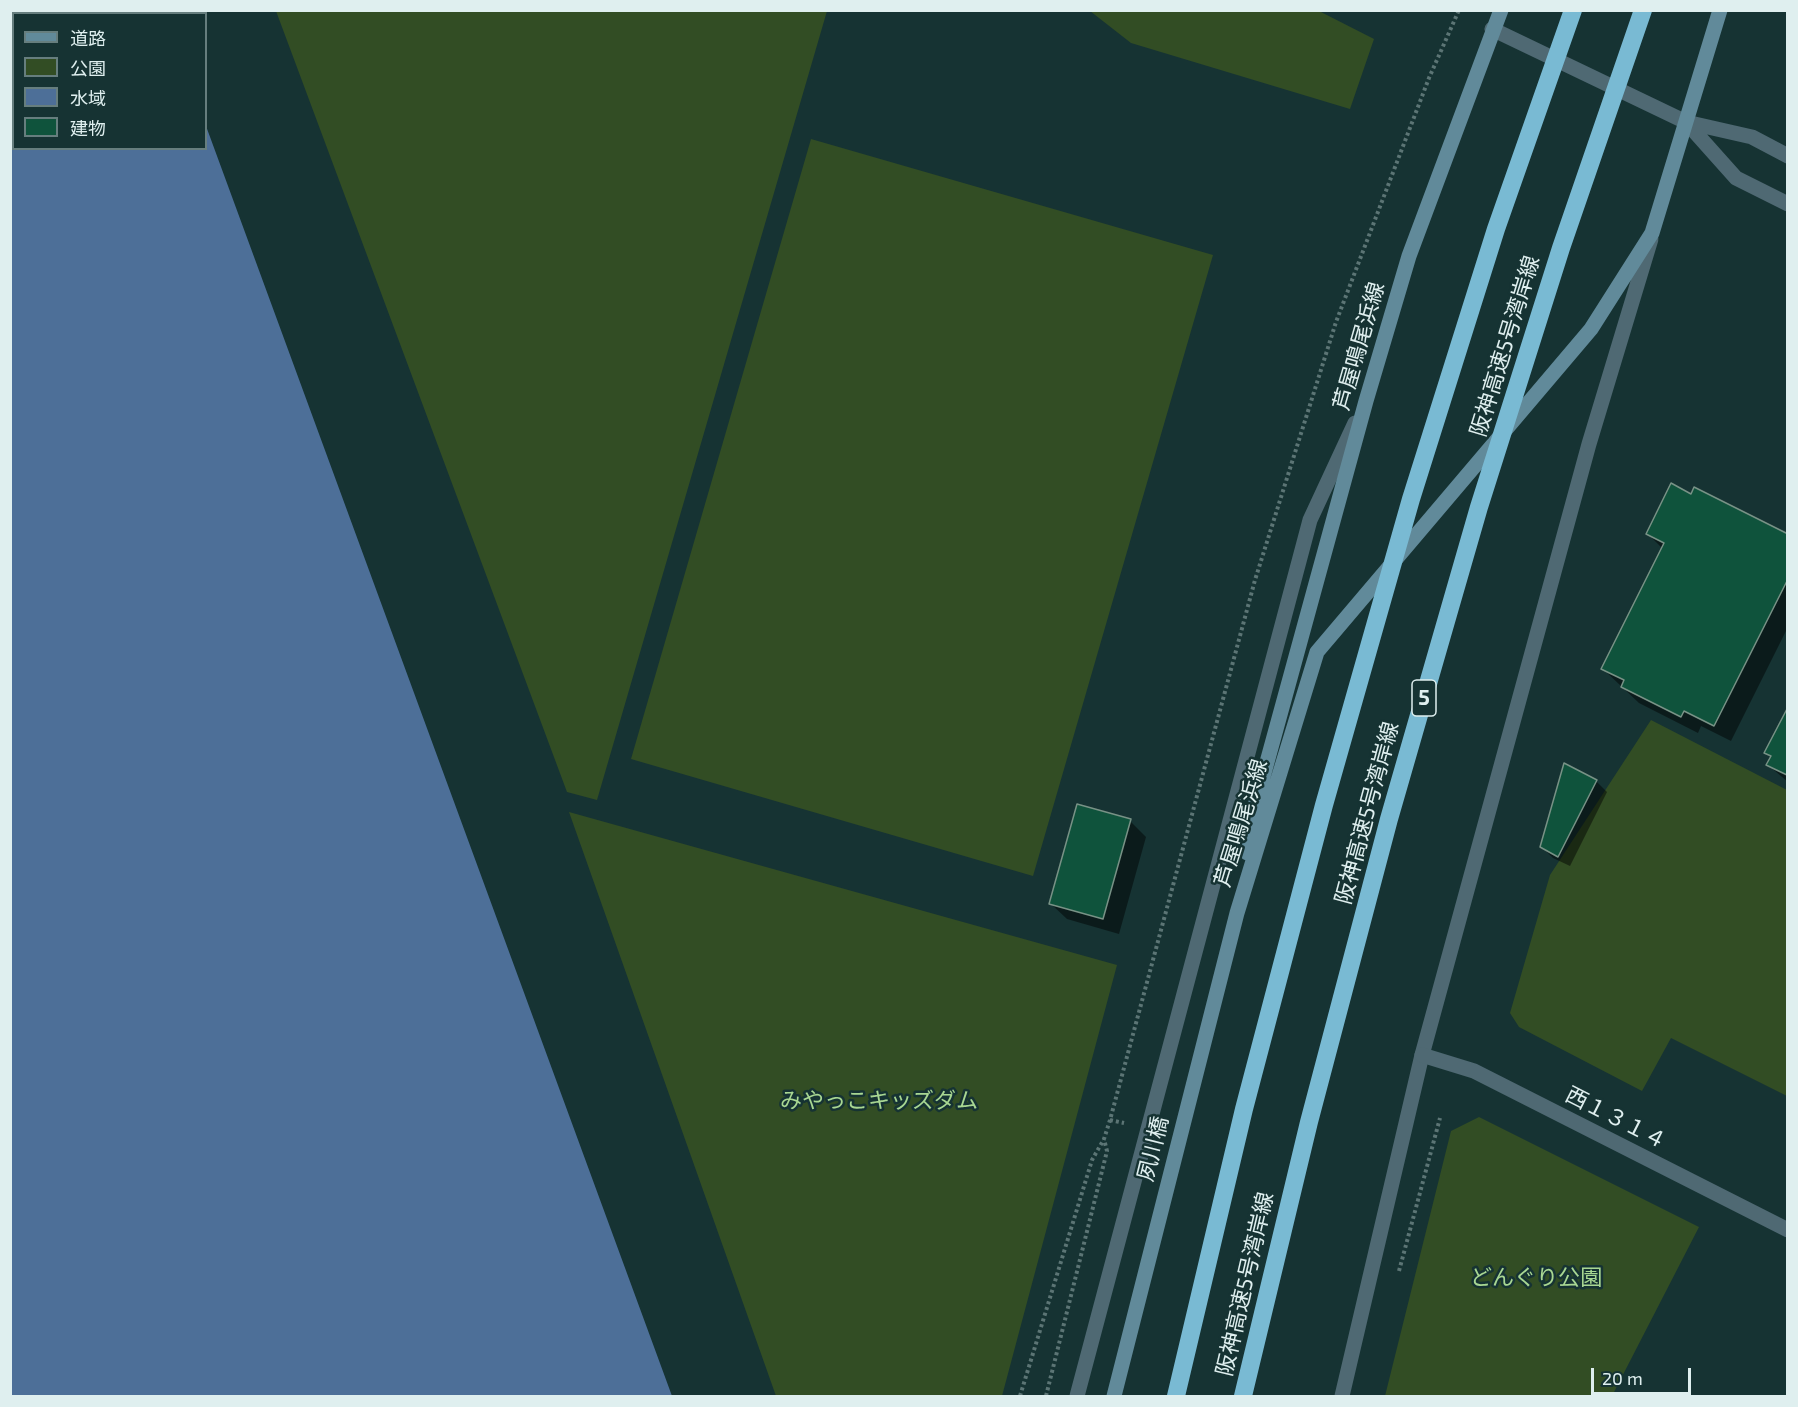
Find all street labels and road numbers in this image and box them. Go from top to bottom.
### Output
street label: 阪神高速5号湾岸線 [1465,252,1545,440]
street label: 芦屋鳴尾浜線 [1328,279,1390,413]
road number: 5 [1412,680,1436,716]
street label: 阪神高速5号湾岸線 [1330,719,1404,907]
street label: 芦屋鳴尾浜線 [1209,756,1273,890]
street label: 西１３１４ [1561,1081,1671,1155]
street label: 夙川橋 [1132,1114,1174,1184]
street label: 阪神高速5号湾岸線 [1211,1190,1279,1378]

